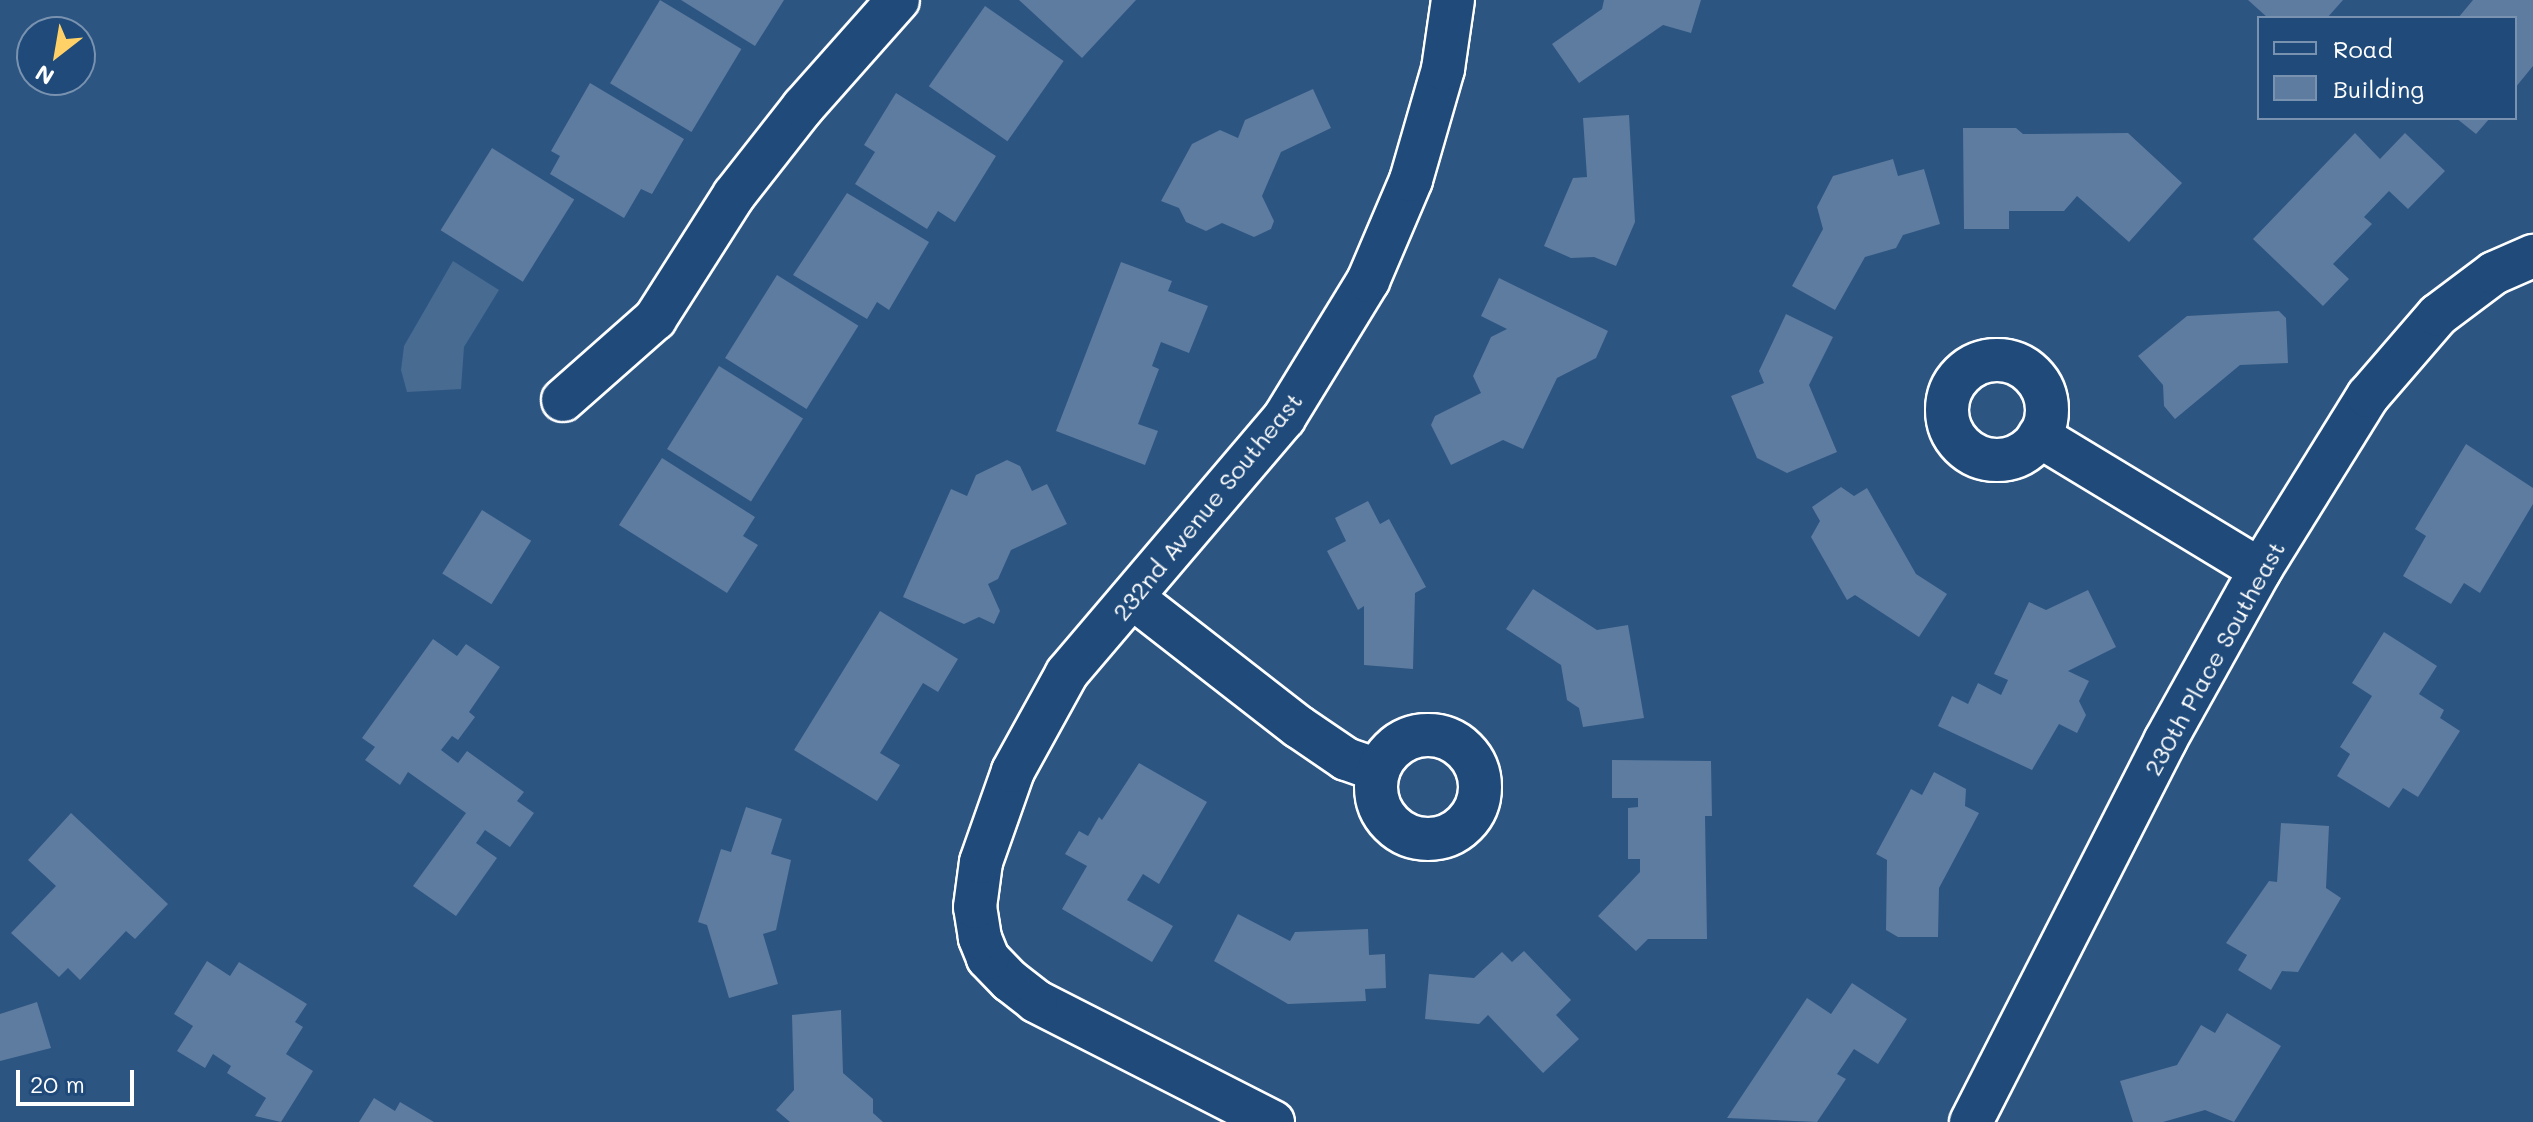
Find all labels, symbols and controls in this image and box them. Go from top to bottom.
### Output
north arrow [16,16,96,96]
legend [2257,16,2517,120]
text: Road [2333,33,2393,64]
text: N [30,59,59,92]
text: Building [2333,73,2424,104]
street label: 232nd Avenue Southeast [1106,386,1308,626]
street label: 230th Place Southeast [2138,536,2290,780]
scale bar [20,1054,138,1104]
text: 20 m [30,1068,85,1099]

